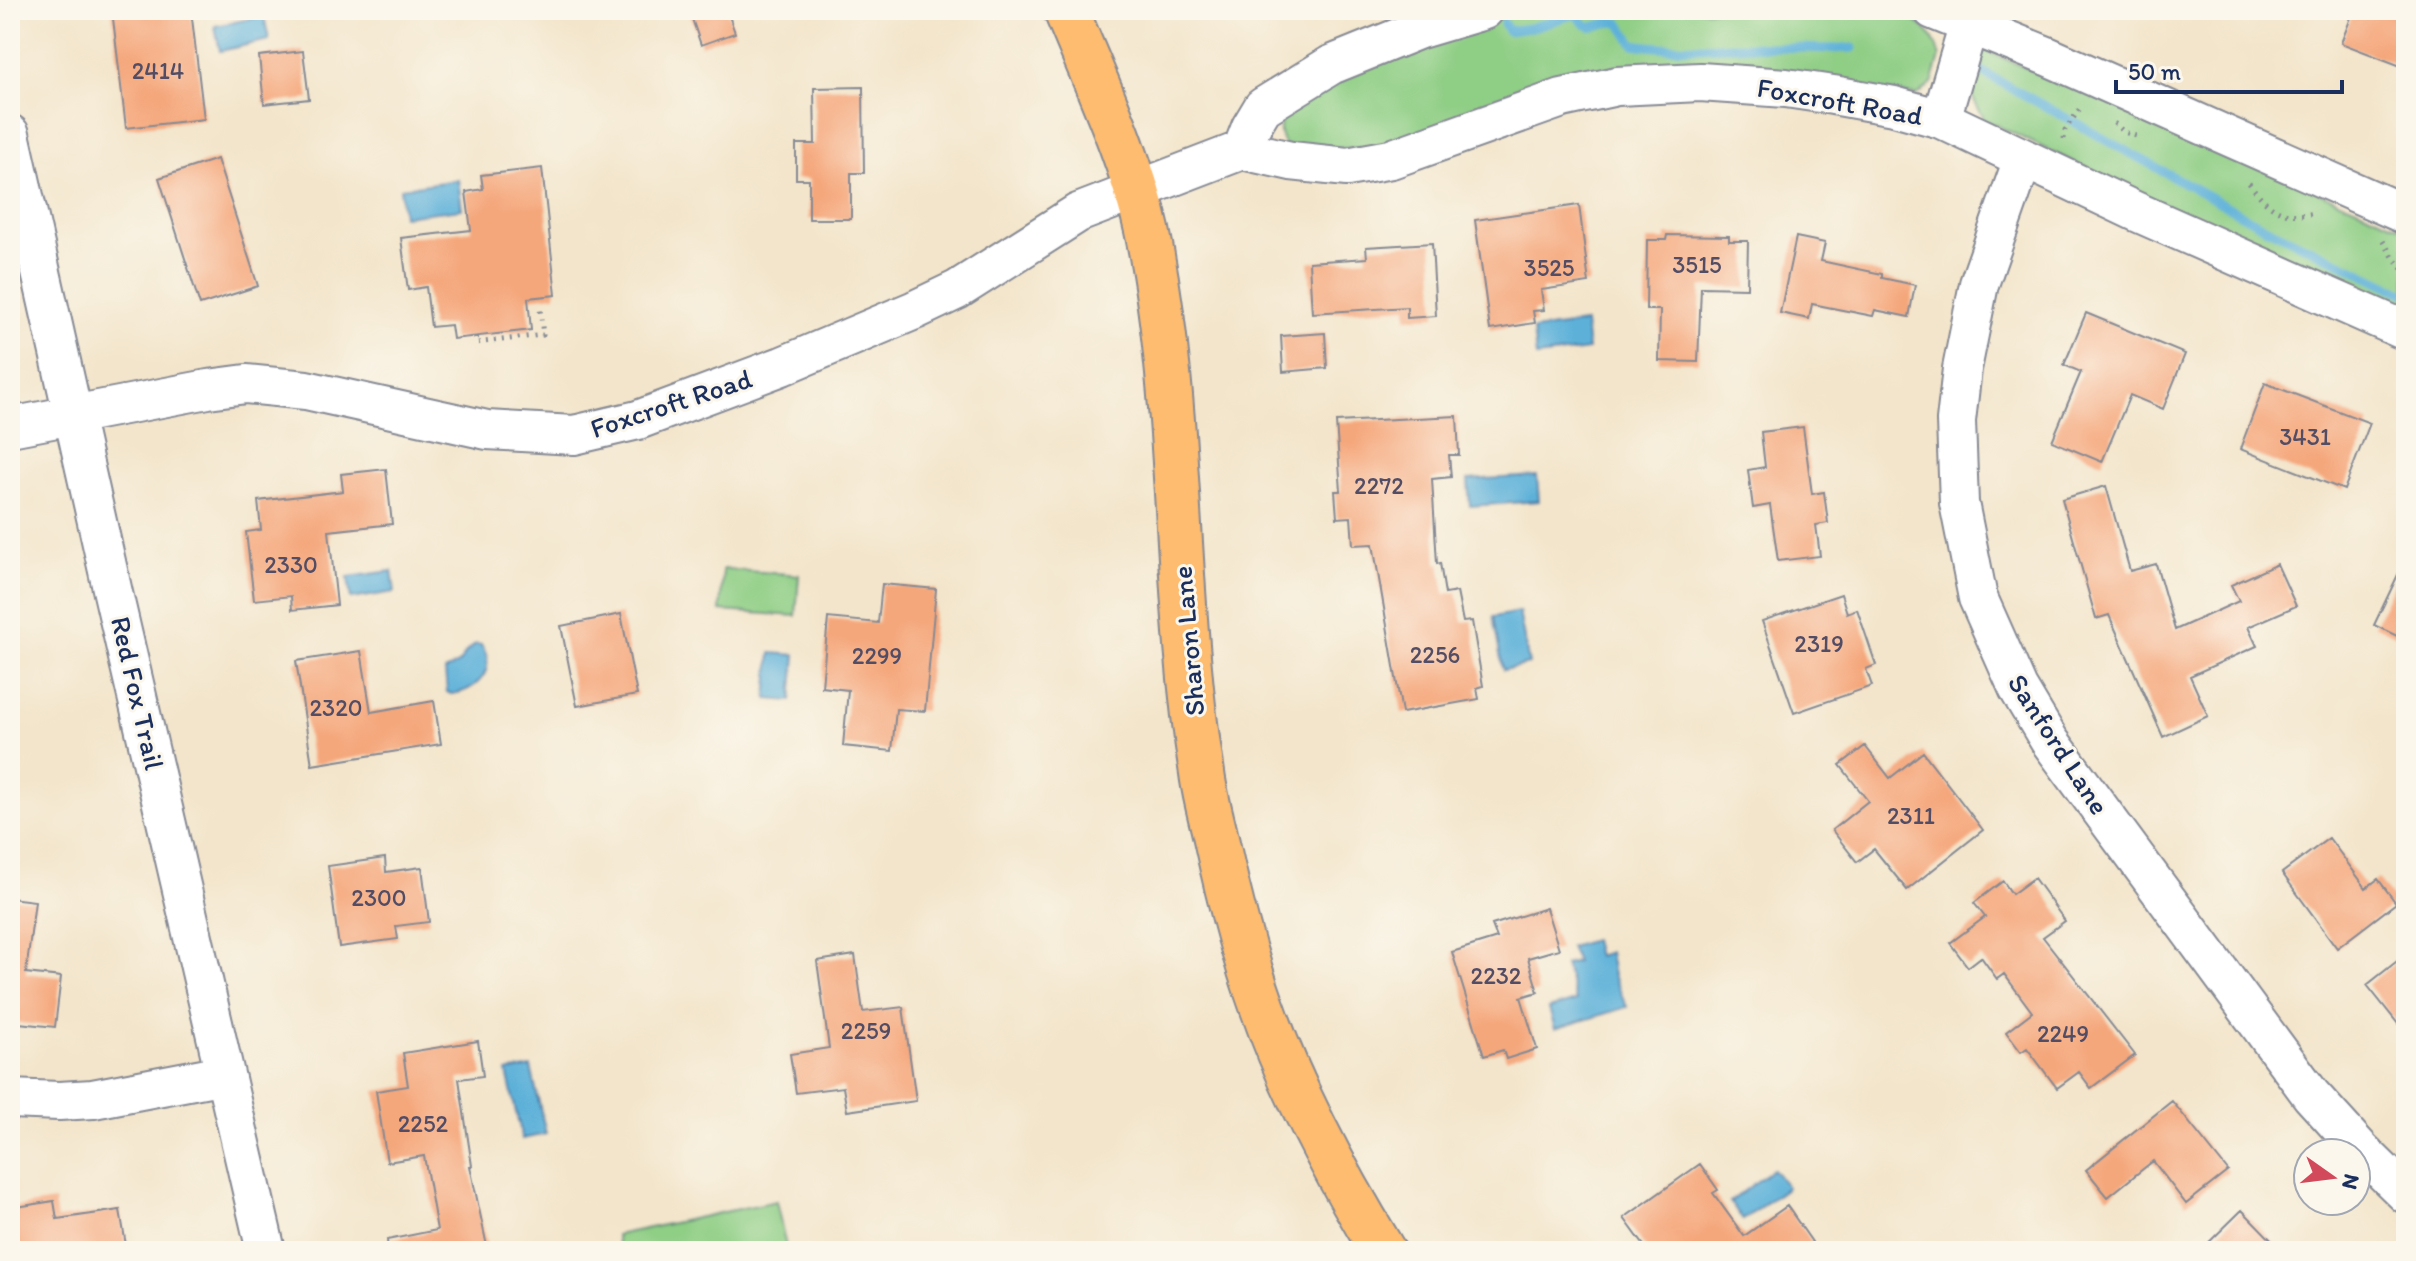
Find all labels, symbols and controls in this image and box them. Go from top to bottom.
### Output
scale bar [2116,44,2342,94]
house number: 2414 [132,56,184,85]
text: 50 m [2128,57,2181,86]
street label: Foxcroft Road [1754,70,1926,132]
house number: 3515 [1672,250,1722,279]
house number: 3525 [1524,253,1574,282]
street label: Foxcroft Road [586,361,757,445]
house number: 3431 [2279,422,2331,451]
house number: 2272 [1354,471,1404,500]
house number: 2330 [264,550,318,579]
street label: Sharon Lane [1165,565,1211,717]
street label: Red Fox Trail [104,613,172,773]
house number: 2319 [1794,629,1844,658]
house number: 2256 [1410,640,1460,669]
house number: 2299 [852,641,902,670]
street label: Sanford Lane [2001,667,2117,821]
house number: 2320 [309,693,363,722]
house number: 2311 [1887,801,1935,830]
house number: 2300 [351,883,407,912]
house number: 2232 [1471,961,1522,990]
house number: 2259 [841,1016,891,1045]
house number: 2249 [2037,1019,2089,1048]
house number: 2252 [398,1109,449,1138]
north arrow [2292,1137,2372,1217]
text: N [2336,1171,2366,1192]

